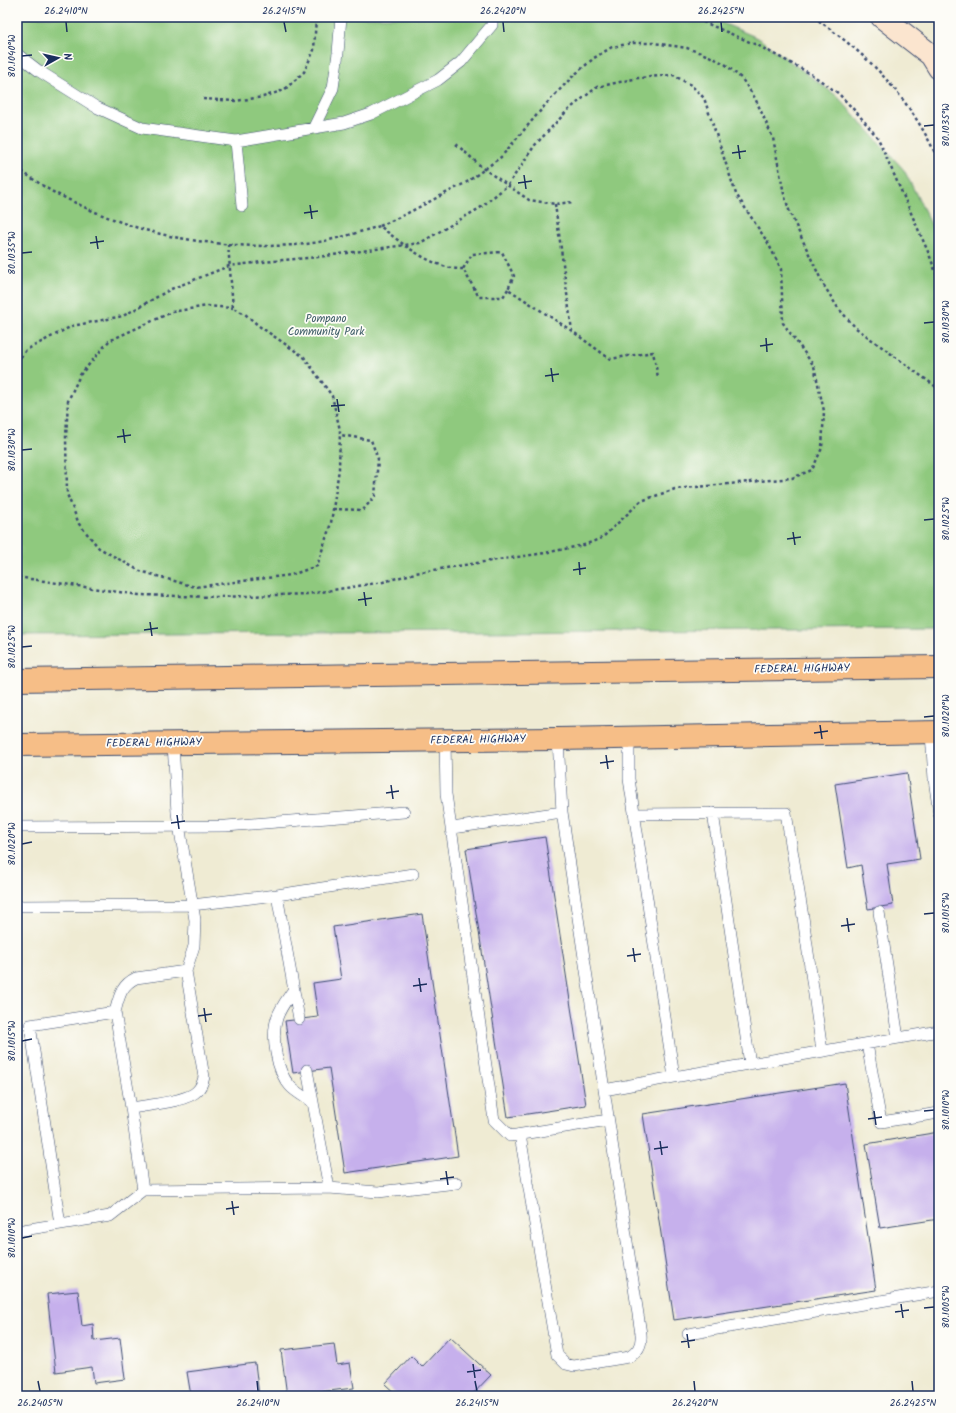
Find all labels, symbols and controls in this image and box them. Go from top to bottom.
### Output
text: 26.2410°N [44,3,88,19]
text: 26.2415°N [262,3,306,19]
text: 26.2420°N [480,3,526,19]
text: 26.2425°N [698,3,744,19]
text: 80.1040°W [4,34,20,78]
north arrow [38,38,78,78]
text: N [58,52,76,61]
text: 80.1035°W [938,103,954,147]
text: 80.1035°W [4,231,20,275]
text: 80.1030°W [938,300,954,344]
park label: Pompano Community Park [288,310,365,341]
text: 80.1030°W [4,428,20,472]
text: 80.1025°W [938,497,954,541]
text: 80.1025°W [4,625,20,669]
street label: FEDERAL HIGHWAY [754,659,851,679]
text: 80.1020°W [938,694,954,738]
street label: FEDERAL HIGHWAY [430,730,527,750]
street label: FEDERAL HIGHWAY [106,733,203,753]
text: 80.1020°W [4,822,20,866]
text: 80.1015°W [938,892,954,934]
text: 80.1015°W [4,1020,20,1062]
text: 80.1010°W [938,1089,954,1130]
text: 80.1010°W [4,1217,20,1258]
text: 80.1005°W [938,1285,954,1329]
text: 26.2405°N [17,1395,63,1411]
text: 26.2410°N [236,1395,280,1411]
text: 26.2415°N [455,1395,499,1411]
text: 26.2420°N [672,1395,718,1411]
text: 26.2425°N [890,1395,936,1411]

